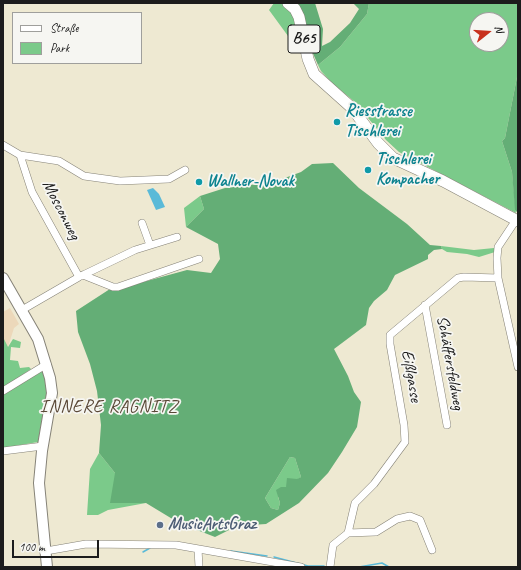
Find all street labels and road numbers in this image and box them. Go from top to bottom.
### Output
road number: B65 [288,25,320,53]
street label: Mosconweg [37,177,85,243]
street label: Schäffersfeldweg [432,314,468,412]
street label: Eißlgasse [396,348,426,404]

